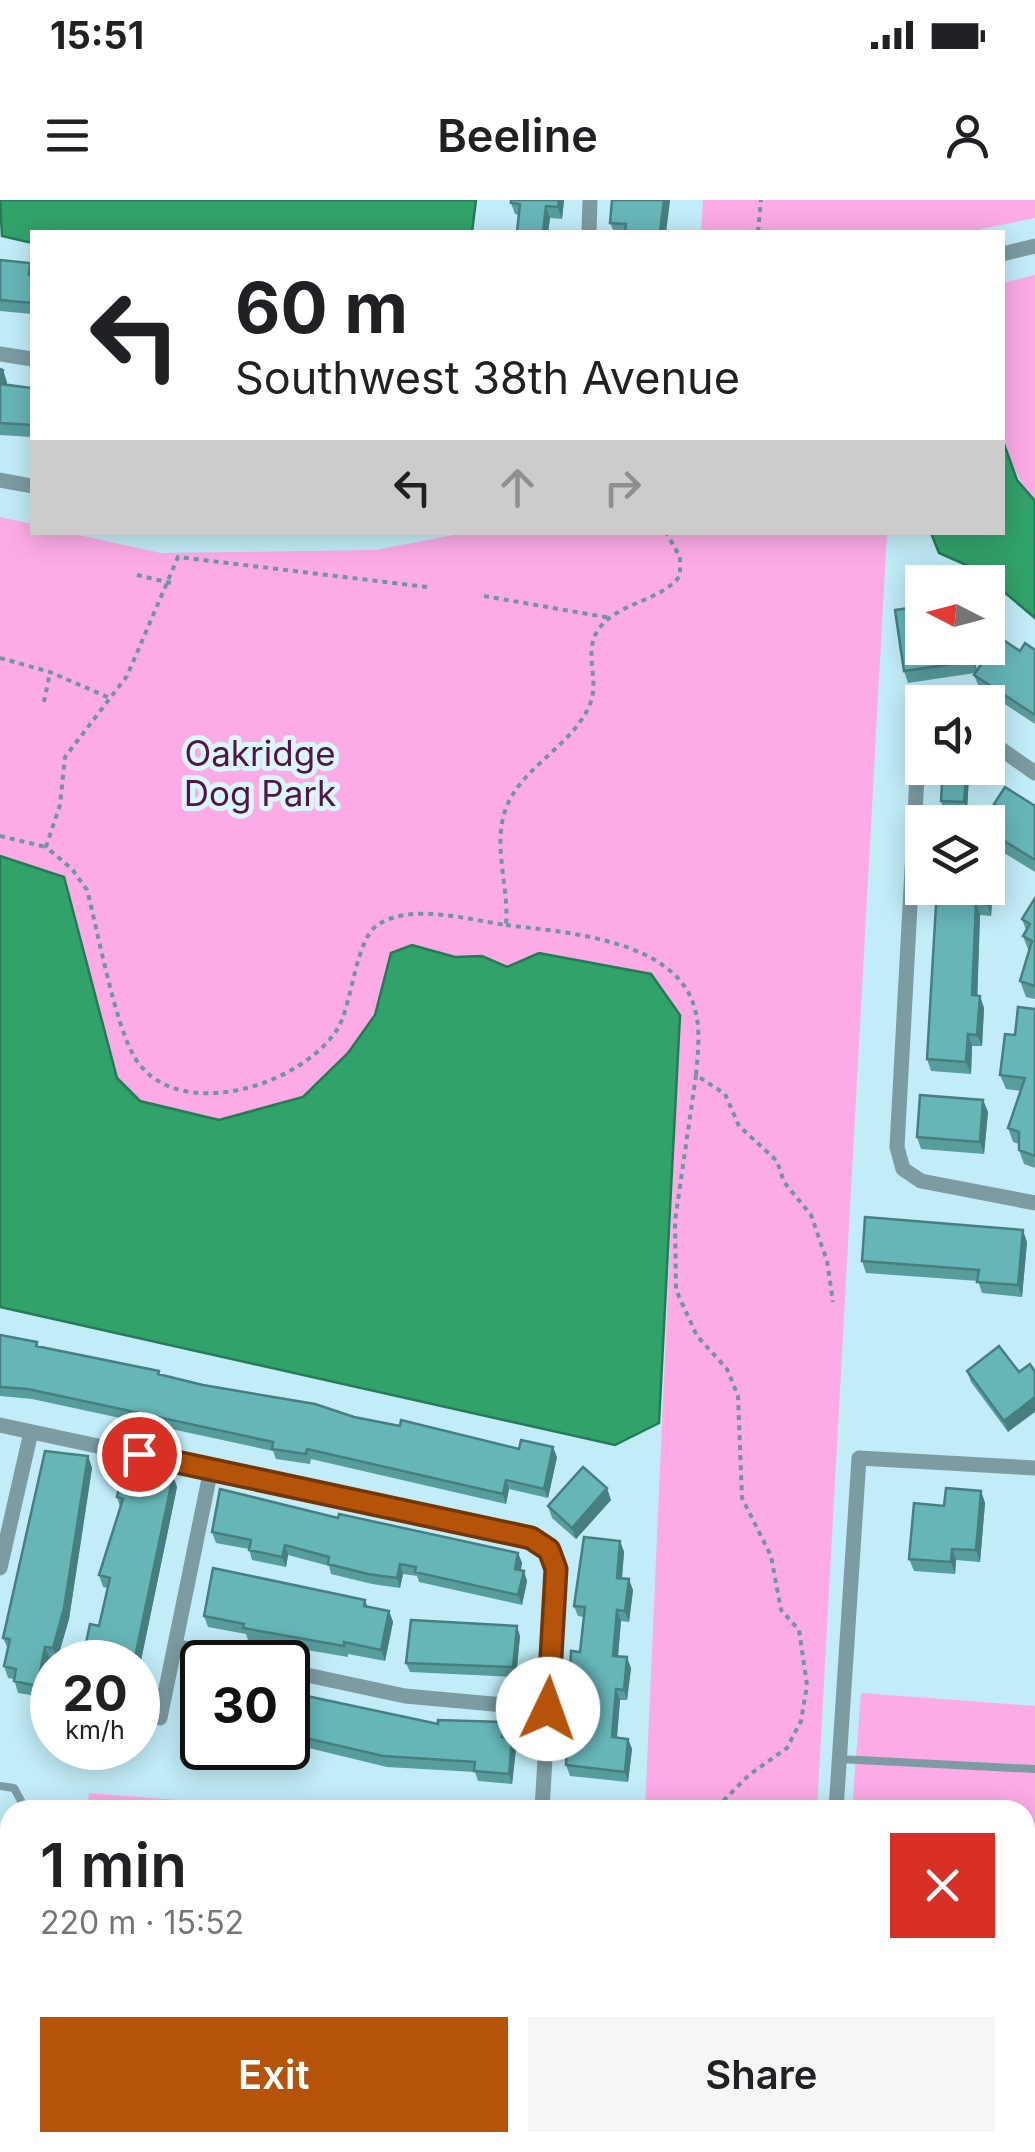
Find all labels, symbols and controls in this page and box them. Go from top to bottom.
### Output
text: 15:51 [50,12,144,58]
icon: menu [40,108,95,163]
text: Beeline [437,108,598,163]
icon: person [940,108,995,163]
text: 60 m [235,265,408,350]
icon: left [70,270,200,400]
text: Southwest 38th Avenue [235,350,740,405]
icon: left [385,460,440,515]
icon: ahead [490,460,545,515]
icon: right [595,460,650,515]
north arrow [905,565,1005,665]
map controls [905,565,1005,905]
button: sound [905,685,1005,785]
park label: Oakridge Dog Park [184,732,336,814]
button: layers [905,805,1005,905]
pin [97,1412,182,1497]
icon: arrive [112,1427,167,1482]
speed limit sign: 30 [180,1640,310,1770]
position arrow [496,1657,600,1761]
text: 20 [62,1663,128,1723]
text: km/h [65,1715,125,1745]
text: 1 min [40,1829,187,1901]
button: close [890,1833,995,1938]
text: 220 m · 15:52 [40,1903,244,1942]
button: Exit [40,2017,508,2132]
button: Share [528,2017,995,2132]

